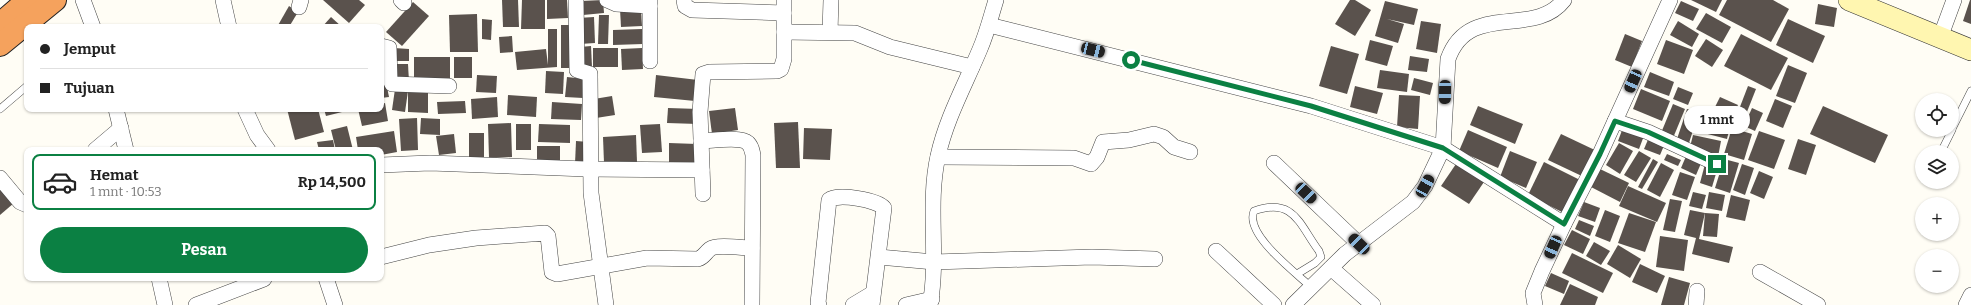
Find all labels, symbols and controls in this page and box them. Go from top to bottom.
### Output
text: Jemput [64,40,116,58]
car [1080,41,1106,59]
route start [1122,51,1140,69]
car [1623,68,1643,94]
text: Tujuan [64,79,114,97]
car [1439,80,1451,104]
map controls [1915,93,1959,293]
button: locate [1915,93,1959,137]
callout: 1 mnt [1684,106,1750,134]
text: 1 mnt [1700,112,1734,127]
button: layers [1915,145,1959,189]
route end [1708,155,1726,173]
icon: car [42,164,78,200]
text: Hemat [90,166,139,184]
text: Rp 14,500 [298,173,366,191]
car [1414,173,1436,199]
car [1293,180,1319,206]
text: 1 mnt · 10:53 [90,184,162,199]
button: + [1915,197,1959,241]
button: Pesan [40,227,368,273]
car [1346,231,1372,257]
car [1543,234,1563,260]
button: − [1915,249,1959,293]

